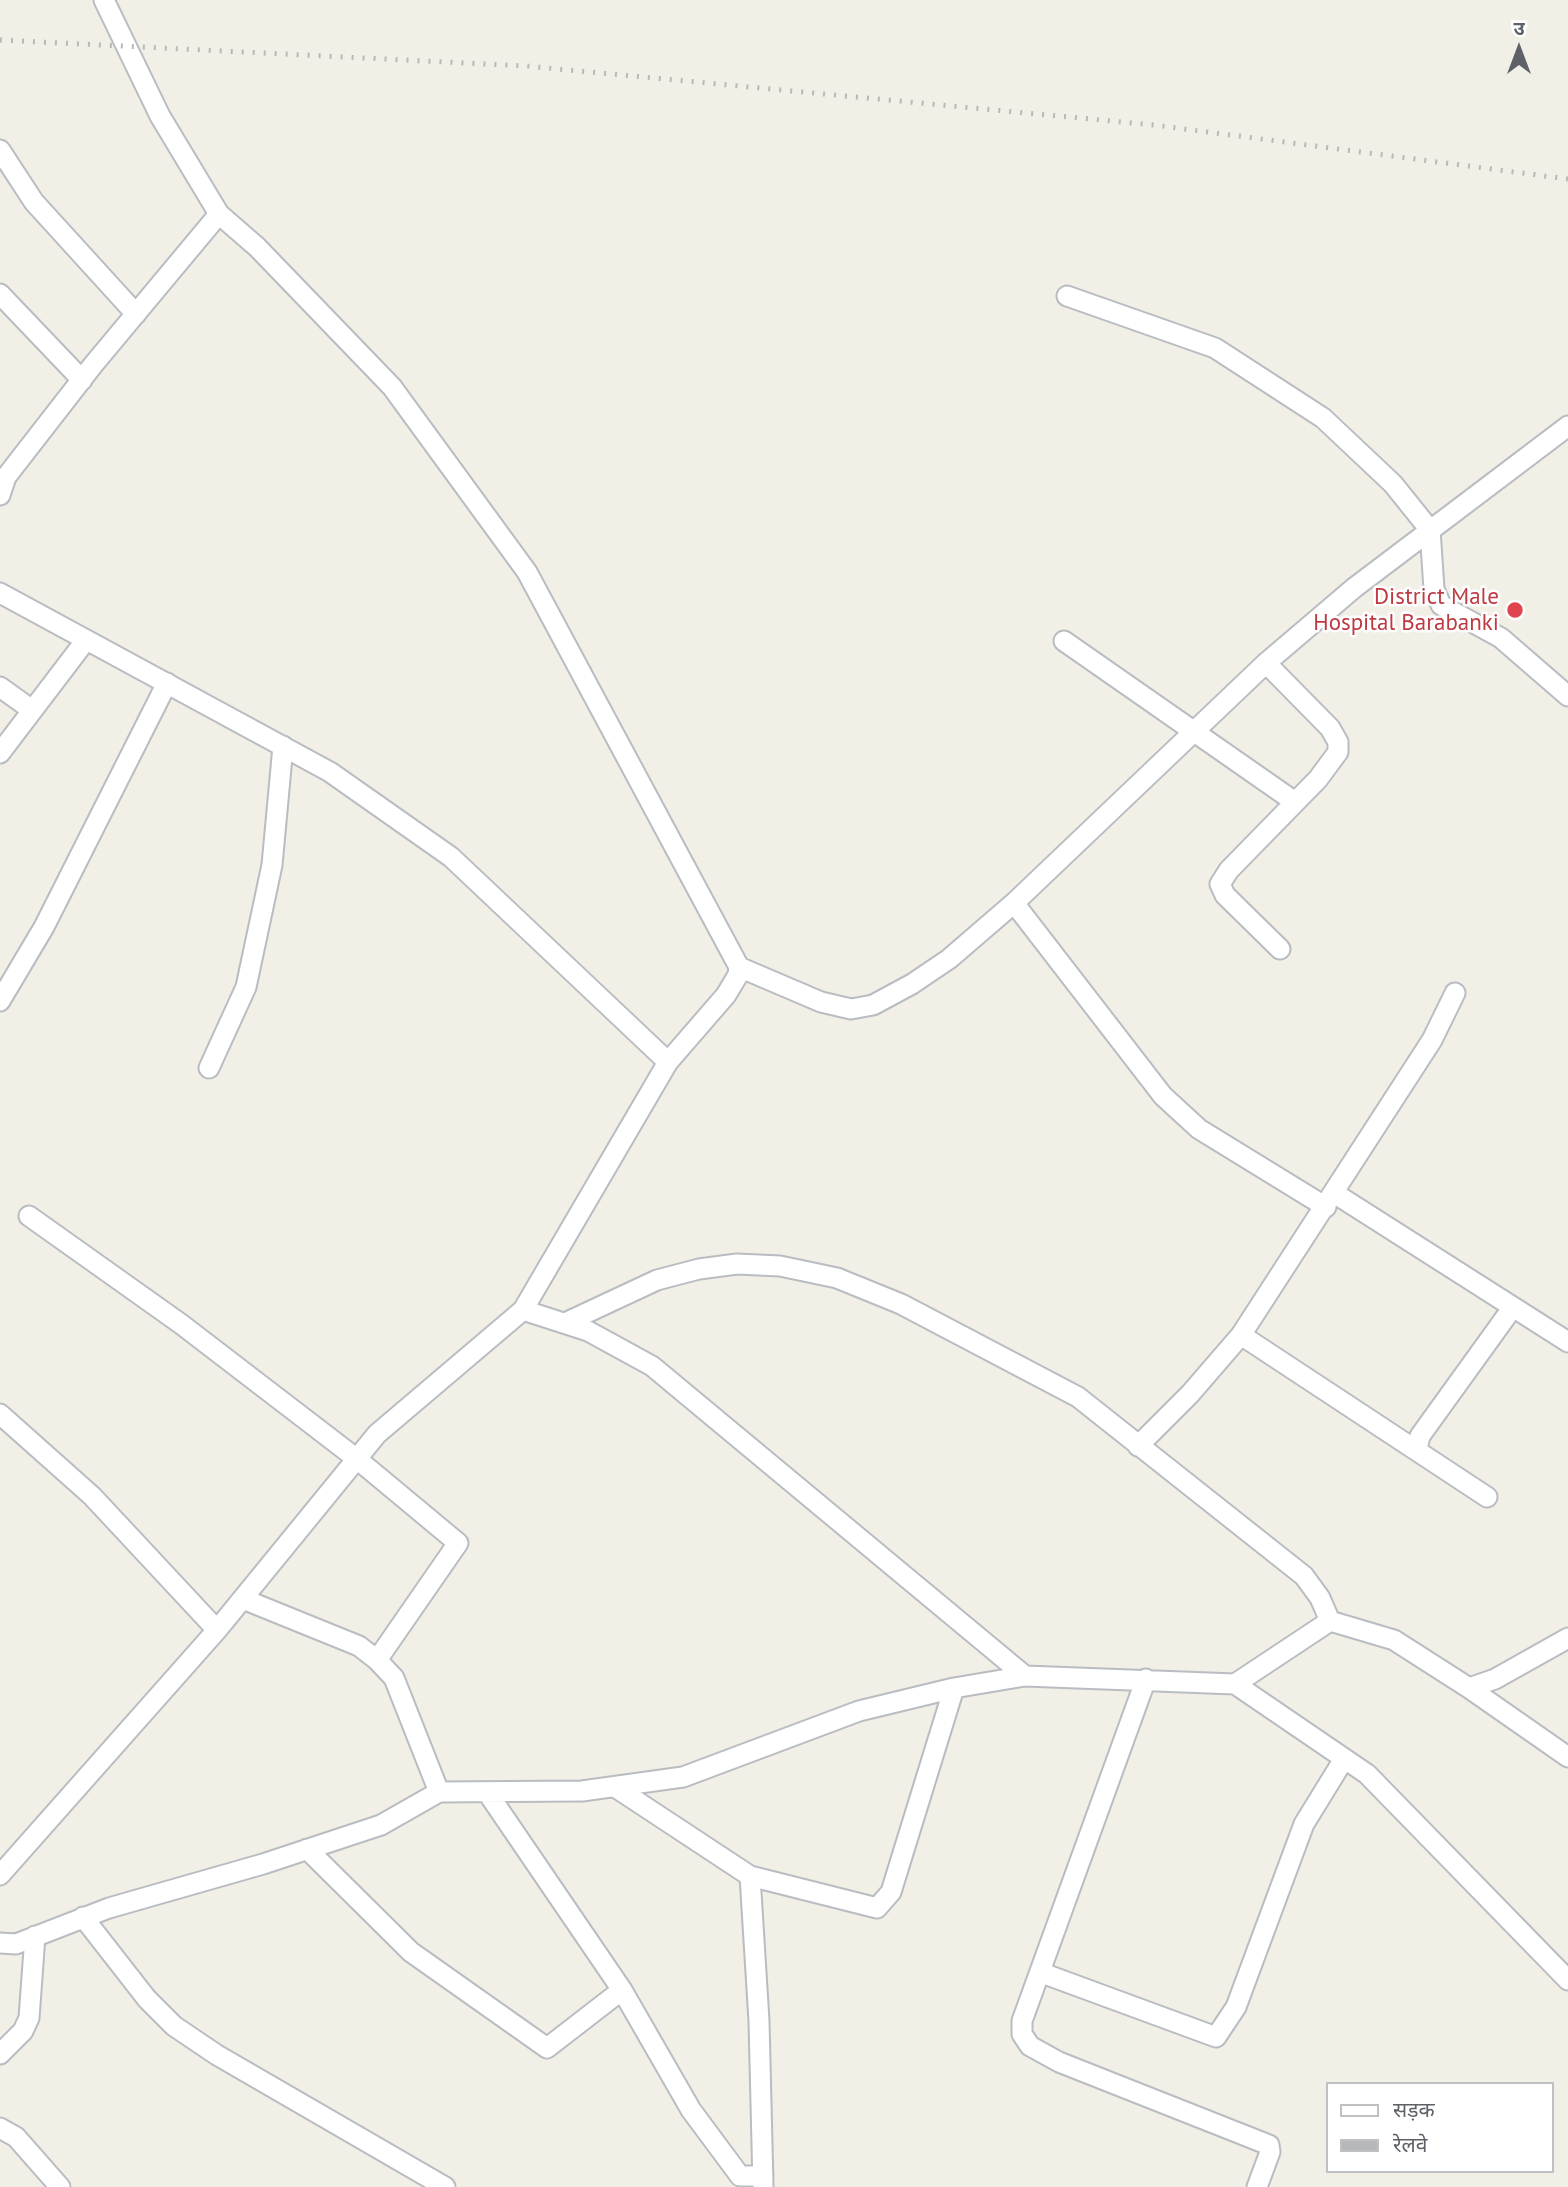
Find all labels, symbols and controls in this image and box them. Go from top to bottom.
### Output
north arrow [1484,14,1554,84]
text: उ [1513,16,1525,40]
place label: District Male Hospital Barabanki [1313,583,1499,637]
marker: District Male Hospital Barabanki [1505,600,1525,620]
legend [1326,2082,1554,2173]
text: सड़क [1393,2096,1435,2123]
text: रेलवे [1393,2131,1428,2158]

